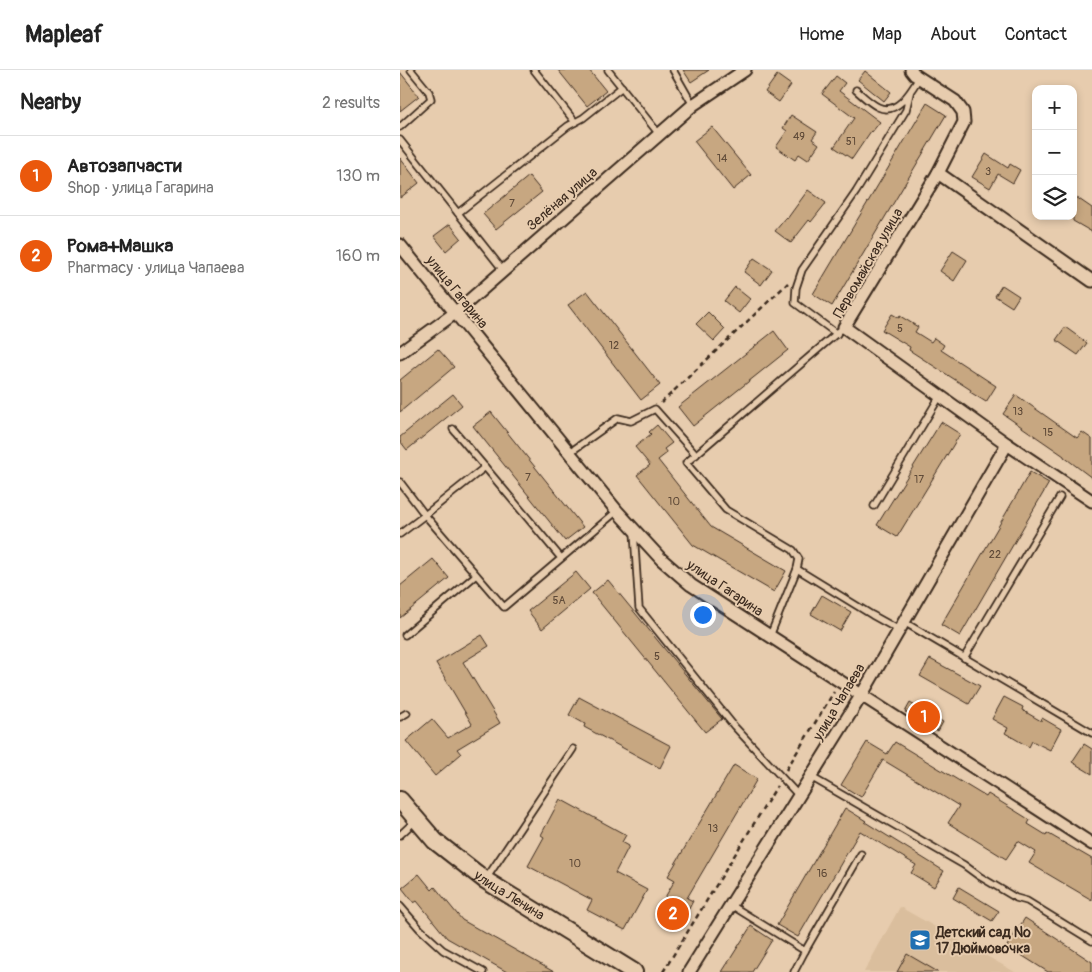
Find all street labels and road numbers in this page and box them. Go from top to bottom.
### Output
street label: Зелёная улица [523,164,601,234]
street label: Первомайская улица [830,205,906,321]
street label: улица Гагарина [422,251,492,332]
street label: улица Гагарина [683,556,767,620]
street label: улица Чапаева [809,660,869,744]
street label: улица Ленина [470,866,548,923]

